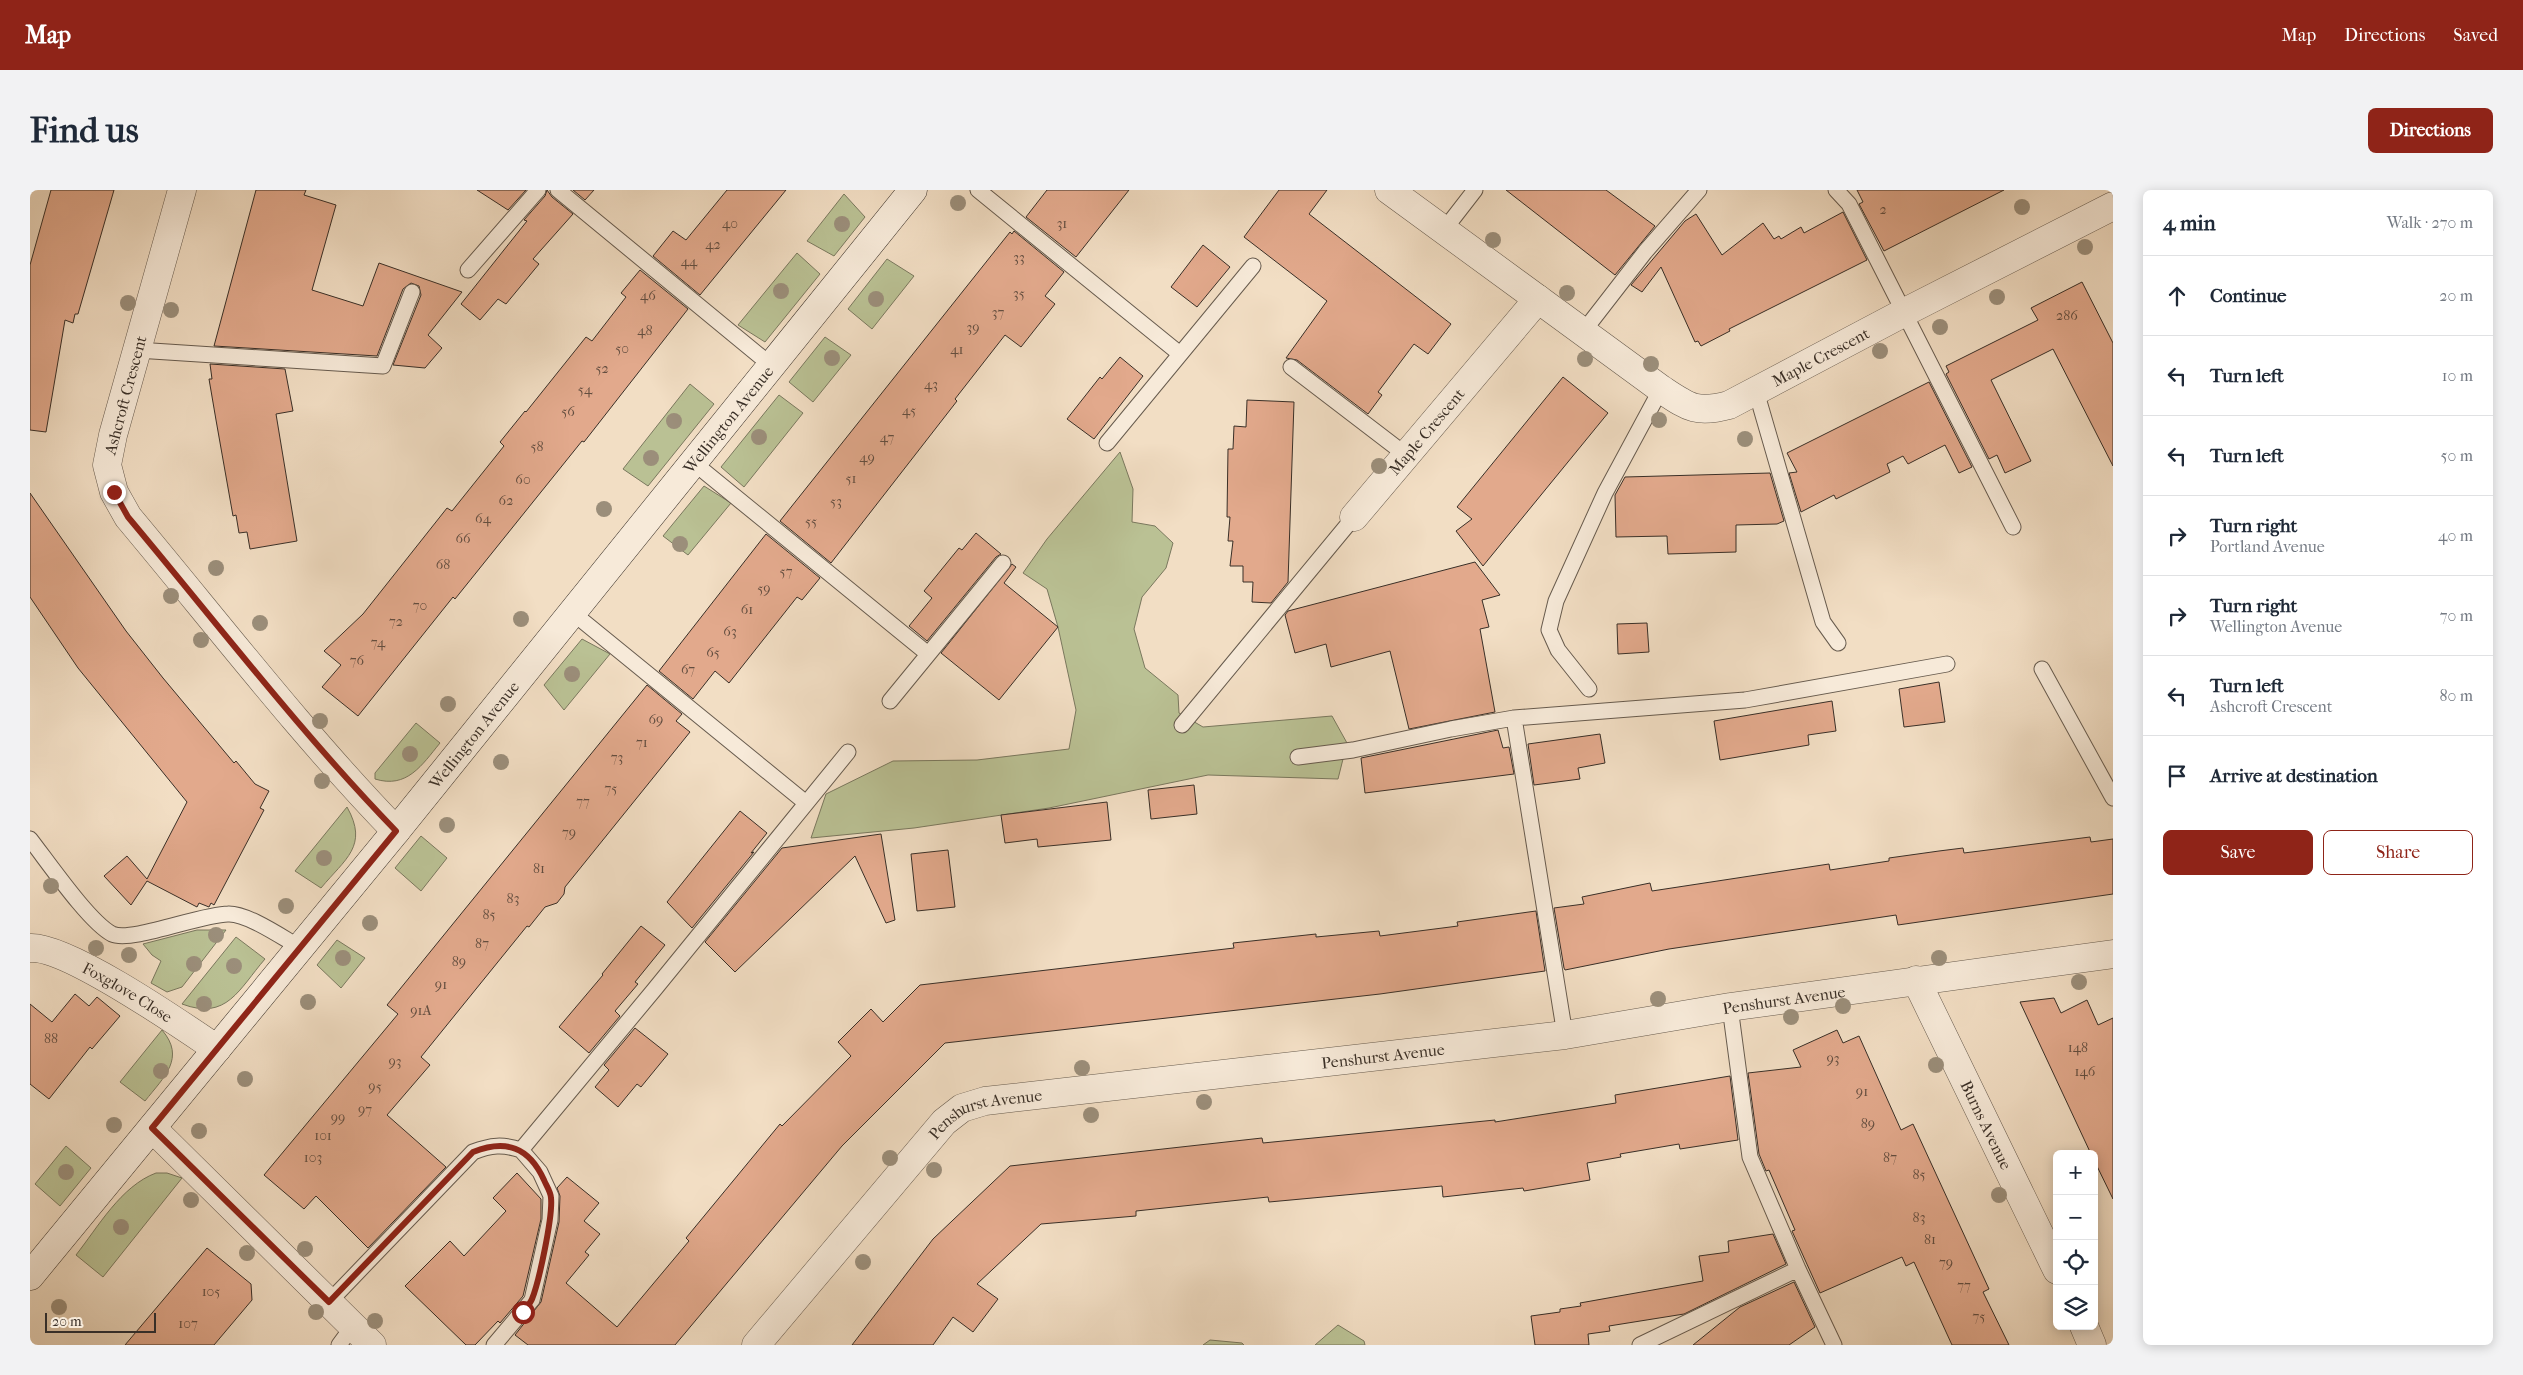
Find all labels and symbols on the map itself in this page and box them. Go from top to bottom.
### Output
house number: 2 [1879,201,1887,218]
house number: 40 [722,215,738,232]
house number: 31 [1057,215,1067,232]
house number: 42 [705,236,721,253]
house number: 33 [1013,249,1025,266]
house number: 44 [681,253,698,270]
house number: 35 [1013,285,1025,302]
house number: 46 [640,287,656,304]
house number: 37 [992,304,1004,321]
house number: 286 [2056,307,2078,324]
house number: 39 [966,319,980,336]
house number: 48 [637,322,653,339]
street label: Maple Crescent [1769,323,1873,391]
street label: Ashcroft Crescent [100,333,151,458]
house number: 50 [615,340,629,357]
house number: 41 [950,341,964,358]
house number: 52 [595,360,609,377]
street label: Wellington Avenue [679,362,777,478]
house number: 43 [924,376,938,393]
house number: 54 [578,381,593,398]
street label: Maple Crescent [1385,384,1469,479]
house number: 45 [902,402,916,419]
house number: 56 [561,403,575,420]
house number: 47 [880,429,895,446]
house number: 58 [530,438,544,455]
house number: 49 [859,449,875,466]
house number: 51 [845,470,857,487]
house number: 60 [515,471,531,488]
route end [103,481,126,504]
house number: 62 [499,492,513,509]
house number: 53 [830,493,842,510]
house number: 64 [475,510,492,527]
house number: 55 [805,513,817,530]
house number: 66 [455,530,471,547]
house number: 68 [436,556,450,573]
house number: 57 [780,563,793,580]
house number: 59 [757,580,771,597]
house number: 70 [413,597,427,614]
house number: 61 [741,601,753,618]
house number: 72 [389,613,403,630]
house number: 63 [723,623,737,640]
house number: 74 [371,634,386,651]
house number: 65 [706,644,720,661]
house number: 76 [350,652,365,669]
house number: 67 [681,661,695,678]
street label: Wellington Avenue [425,677,523,793]
house number: 69 [649,711,663,728]
house number: 71 [636,734,648,751]
house number: 73 [611,749,623,766]
house number: 75 [605,780,617,797]
house number: 77 [576,793,590,810]
house number: 79 [562,824,576,841]
house number: 81 [533,860,545,877]
house number: 83 [507,890,519,907]
house number: 85 [482,906,496,923]
house number: 87 [475,935,489,952]
house number: 89 [452,953,466,970]
street label: Foxglove Close [79,958,176,1027]
house number: 91 [435,976,447,993]
street label: Penshurst Avenue [1721,982,1847,1018]
house number: 91A [410,1002,433,1019]
house number: 88 [44,1030,58,1047]
house number: 148 [2068,1039,2088,1056]
street label: Penshurst Avenue [1320,1040,1446,1073]
house number: 93 [1826,1050,1840,1067]
house number: 93 [388,1053,402,1070]
house number: 146 [2075,1063,2096,1080]
street label: Burns Avenue [1956,1077,2016,1173]
house number: 95 [368,1078,382,1095]
house number: 91 [1856,1083,1868,1100]
street label: Penshurst Avenue [925,1086,1043,1143]
house number: 97 [358,1101,372,1118]
house number: 99 [331,1109,345,1126]
house number: 89 [1861,1115,1875,1132]
house number: 101 [314,1127,332,1144]
house number: 103 [304,1149,322,1166]
house number: 87 [1883,1149,1897,1166]
house number: 85 [1912,1166,1926,1183]
house number: 83 [1913,1209,1925,1226]
house number: 81 [1924,1231,1936,1248]
house number: 79 [1939,1254,1953,1271]
house number: 77 [1957,1277,1971,1294]
house number: 105 [202,1283,220,1300]
route start [512,1301,535,1324]
house number: 75 [1973,1308,1985,1325]
scale bar [45,1310,156,1333]
house number: 107 [178,1315,198,1332]

